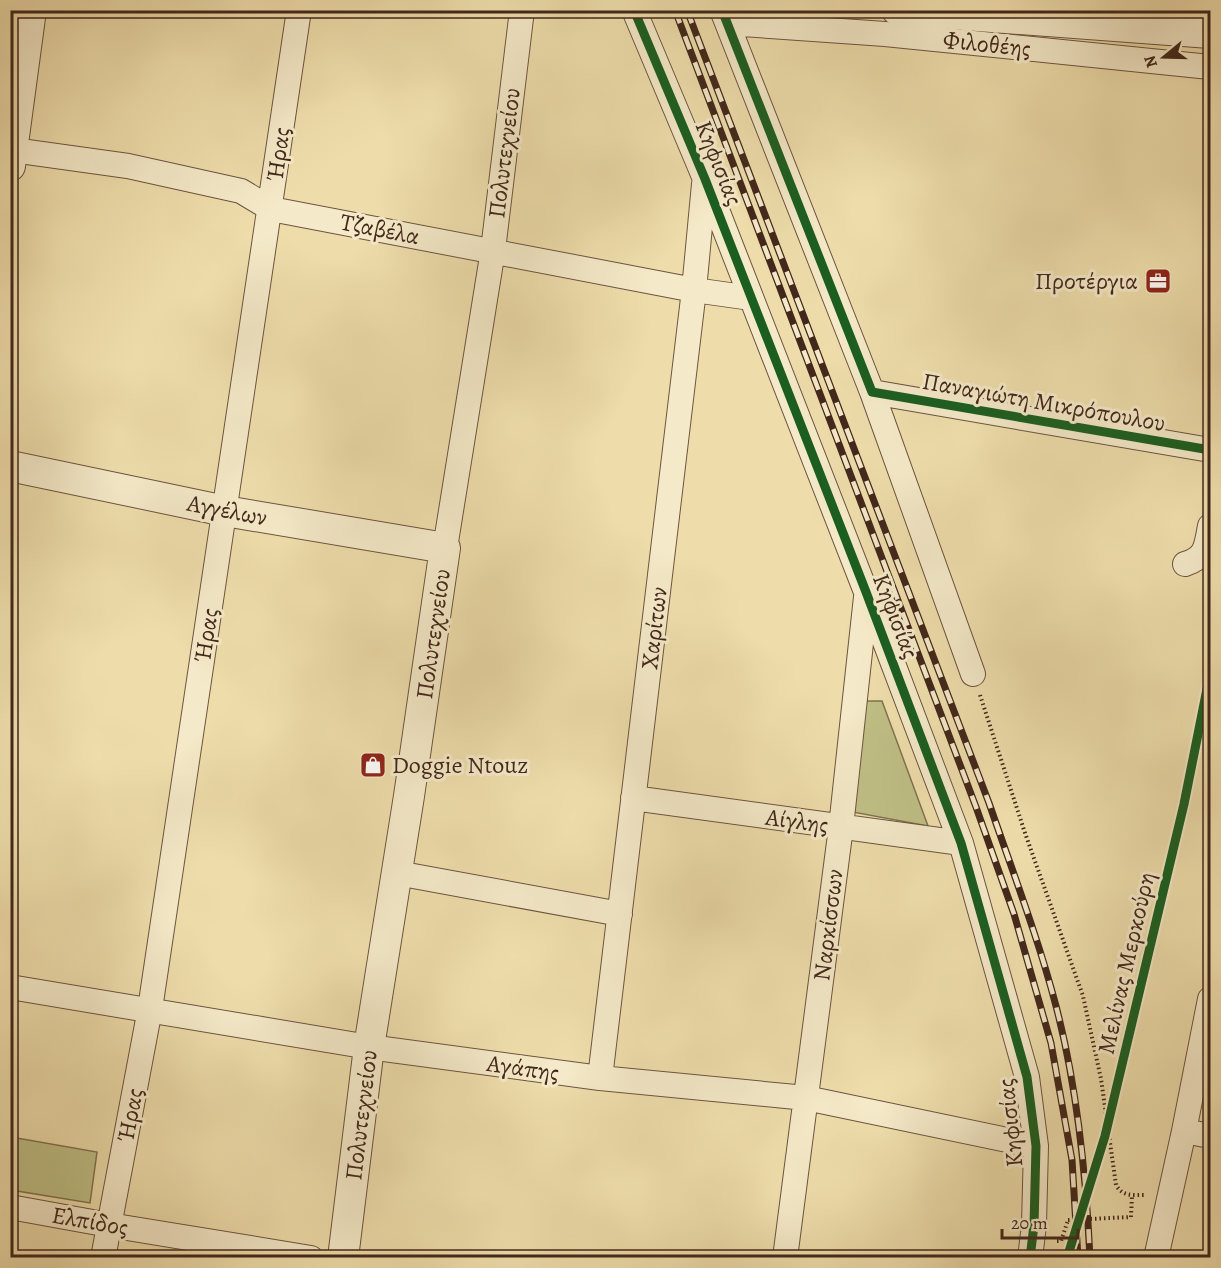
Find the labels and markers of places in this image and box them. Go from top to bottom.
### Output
place label: Προτέργια [1035,265,1138,297]
office icon: Προτέργια [1143,266,1173,296]
place label: Doggie Ntouz [392,749,528,781]
shop icon: Doggie Ntouz [358,750,388,780]

